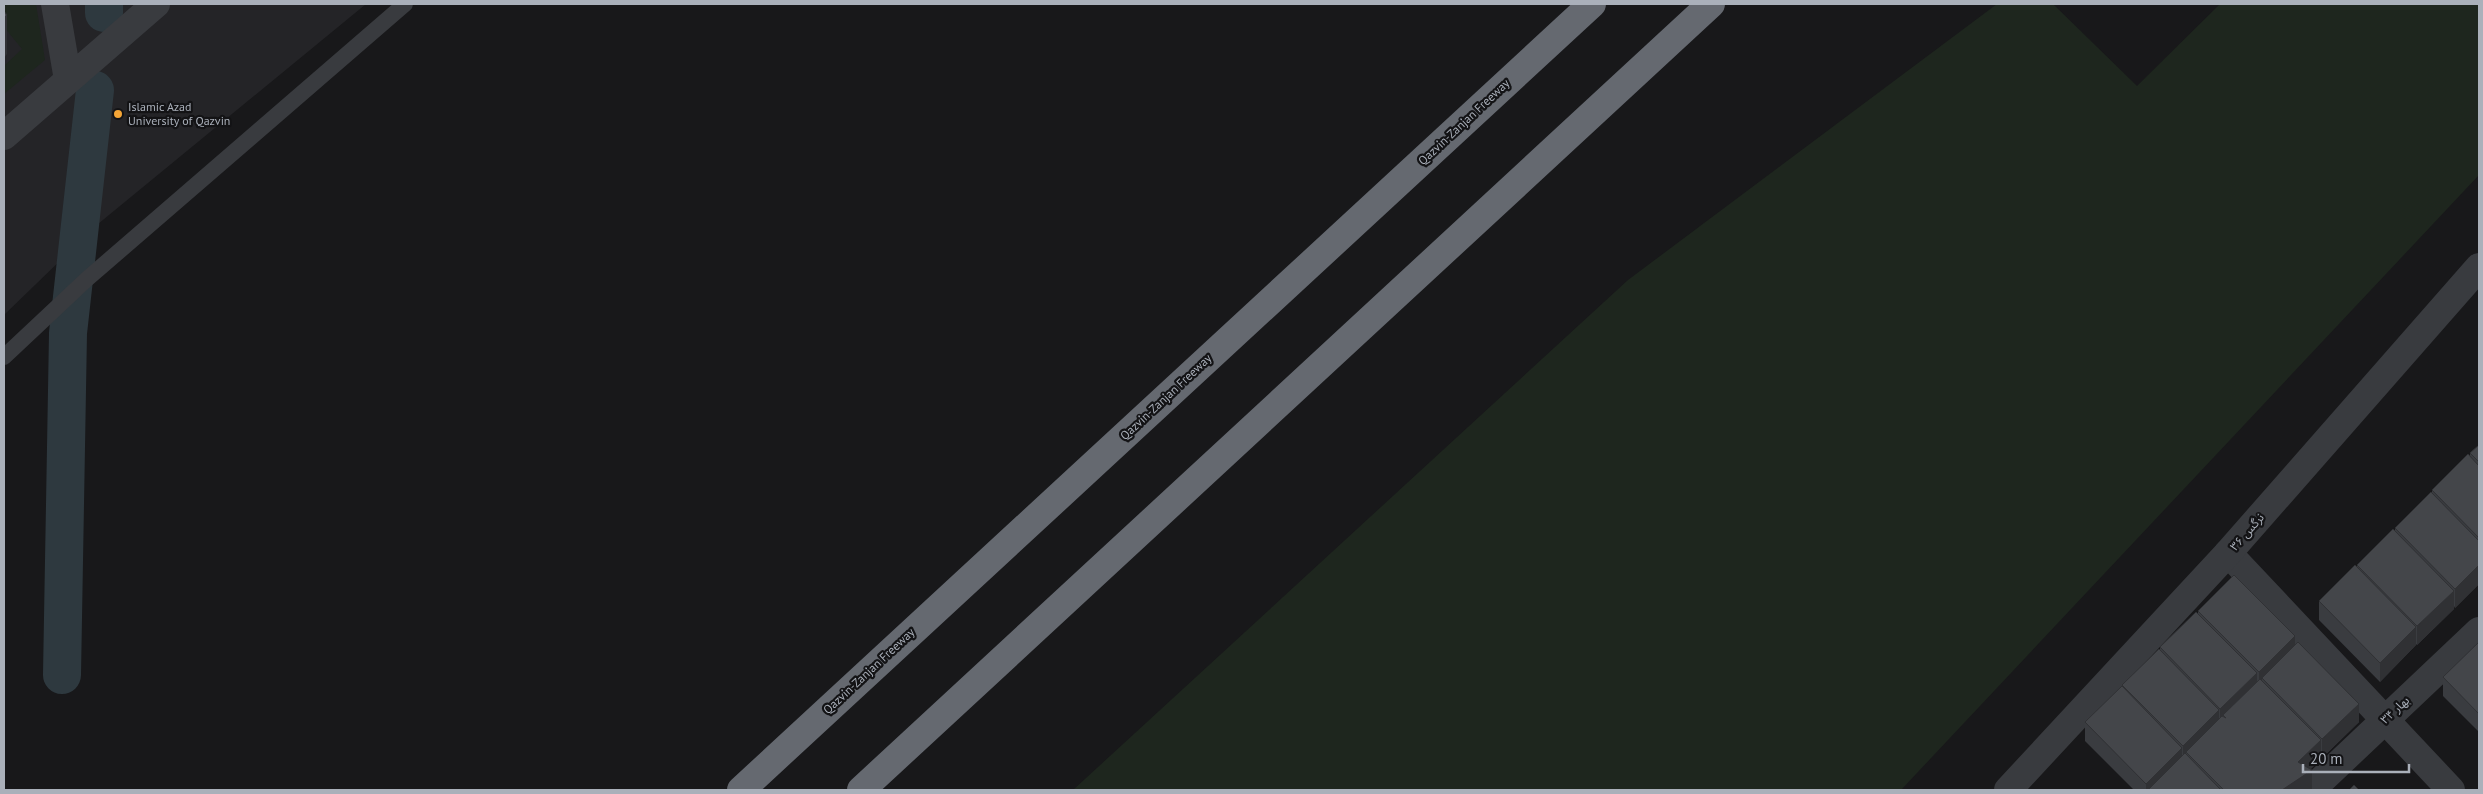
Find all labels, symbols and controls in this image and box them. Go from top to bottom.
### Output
street label: Qazvin-Zanjan Freeway [1415,75,1513,168]
place label: Islamic Azad University of Qazvin [128,99,230,128]
marker: Islamic Azad University of Qazvin [112,108,124,120]
street label: Qazvin-Zanjan Freeway [1117,350,1215,443]
street label: نرگس ۳۶ [2226,510,2267,553]
street label: Qazvin-Zanjan Freeway [820,624,918,717]
street label: بهار ۳۴ [2377,693,2412,727]
scale bar [2303,742,2409,774]
text: 20 m [2310,749,2343,768]

